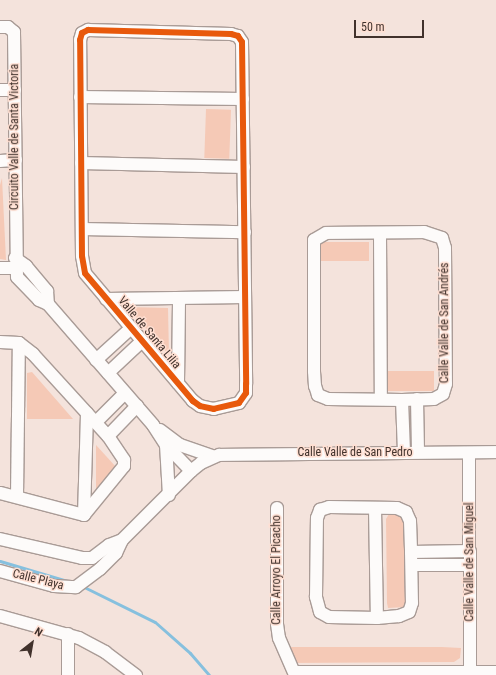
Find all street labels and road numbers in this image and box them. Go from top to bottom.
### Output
street label: Circuito Valle de Santa Victoria [8,64,22,210]
street label: Calle Valle de San Andrés [438,263,452,383]
street label: Valle de Santa Lilia [115,294,183,372]
street label: Calle Valle de San Pedro [297,446,413,460]
street label: Calle Valle de San Miguel [463,502,477,622]
street label: Calle Arroyo El Picacho [270,515,284,625]
street label: Calle Playa [11,567,65,593]

